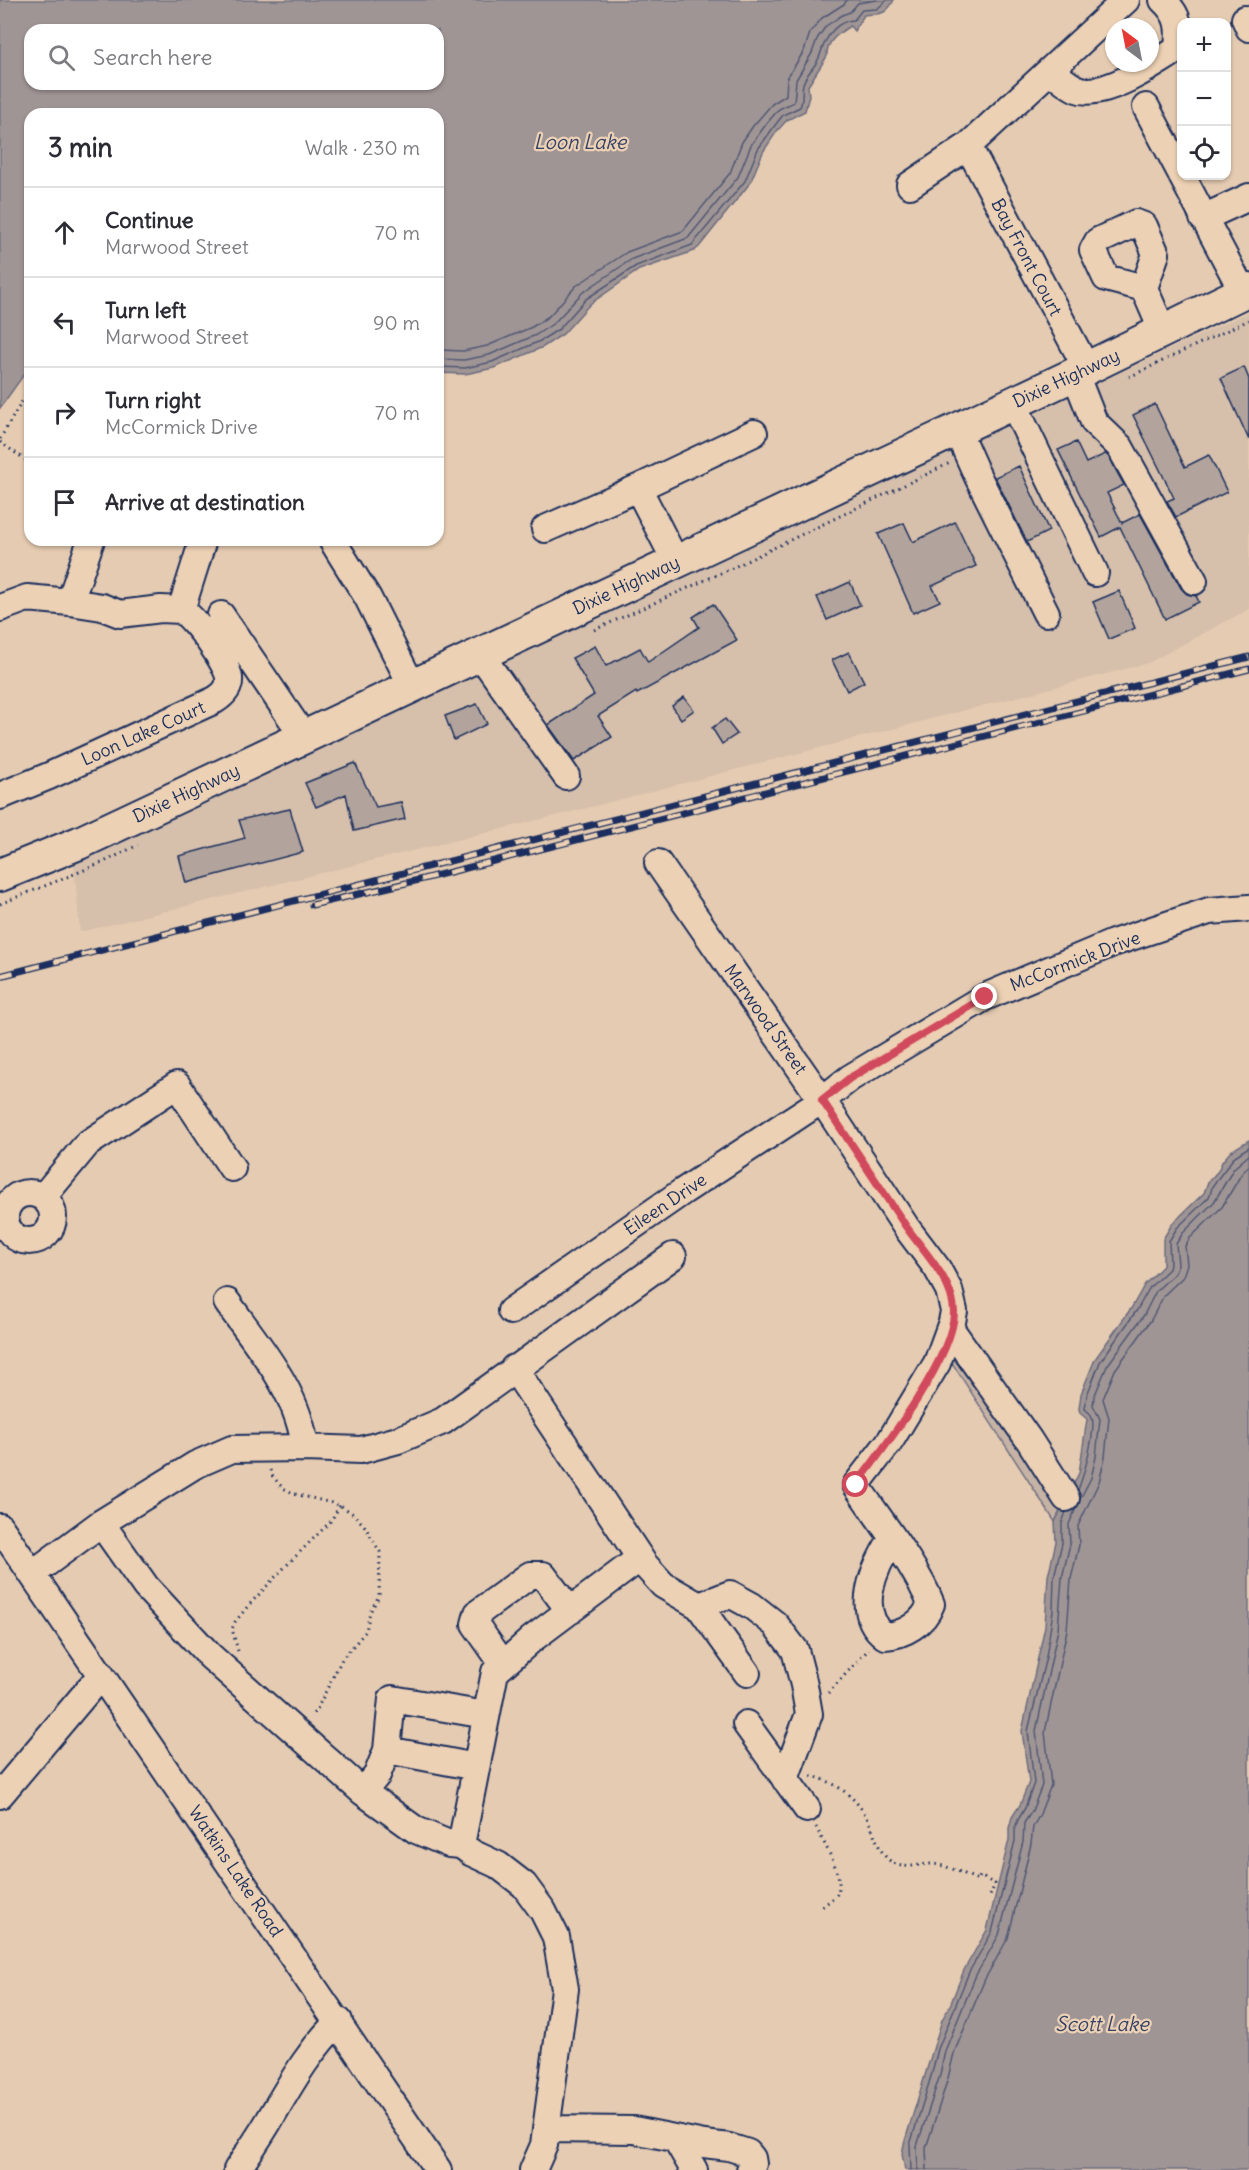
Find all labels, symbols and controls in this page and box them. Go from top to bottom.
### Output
north arrow [1105,18,1159,72]
map controls [1177,18,1231,180]
button: + [1177,18,1231,72]
search box [24,24,444,90]
icon: search [45,41,78,74]
text: Search here [93,43,212,71]
button: − [1177,72,1231,126]
button: locate [1177,126,1231,180]
water label: Loon Lake [534,129,627,154]
text: 3 min [48,131,113,164]
text: Walk · 230 m [305,135,420,160]
street label: Bay Front Court [986,194,1068,320]
text: Continue [105,206,194,234]
icon: ahead [48,216,81,249]
text: 70 m [375,220,420,245]
text: Marwood Street [105,234,249,259]
text: Turn left [105,296,186,324]
icon: left [48,306,81,339]
text: 90 m [373,310,420,335]
text: Marwood Street [105,324,249,349]
street label: Dixie Highway [1009,343,1123,413]
text: Turn right [105,386,201,414]
icon: right [48,396,81,429]
text: 70 m [375,400,420,425]
text: McCormick Drive [105,414,258,439]
icon: arrive [48,486,81,519]
text: Arrive at destination [105,488,305,516]
street label: Dixie Highway [569,550,683,620]
street label: Loon Lake Court [77,695,209,771]
street label: Dixie Highway [129,758,243,828]
street label: McCormick Drive [1007,926,1143,996]
street label: Marwood Street [719,959,813,1079]
route end [971,983,997,1009]
street label: Eileen Drive [619,1168,711,1240]
route start [842,1471,868,1497]
street label: Watkins Lake Road [184,1801,289,1941]
water label: Scott Lake [1055,2011,1150,2036]

